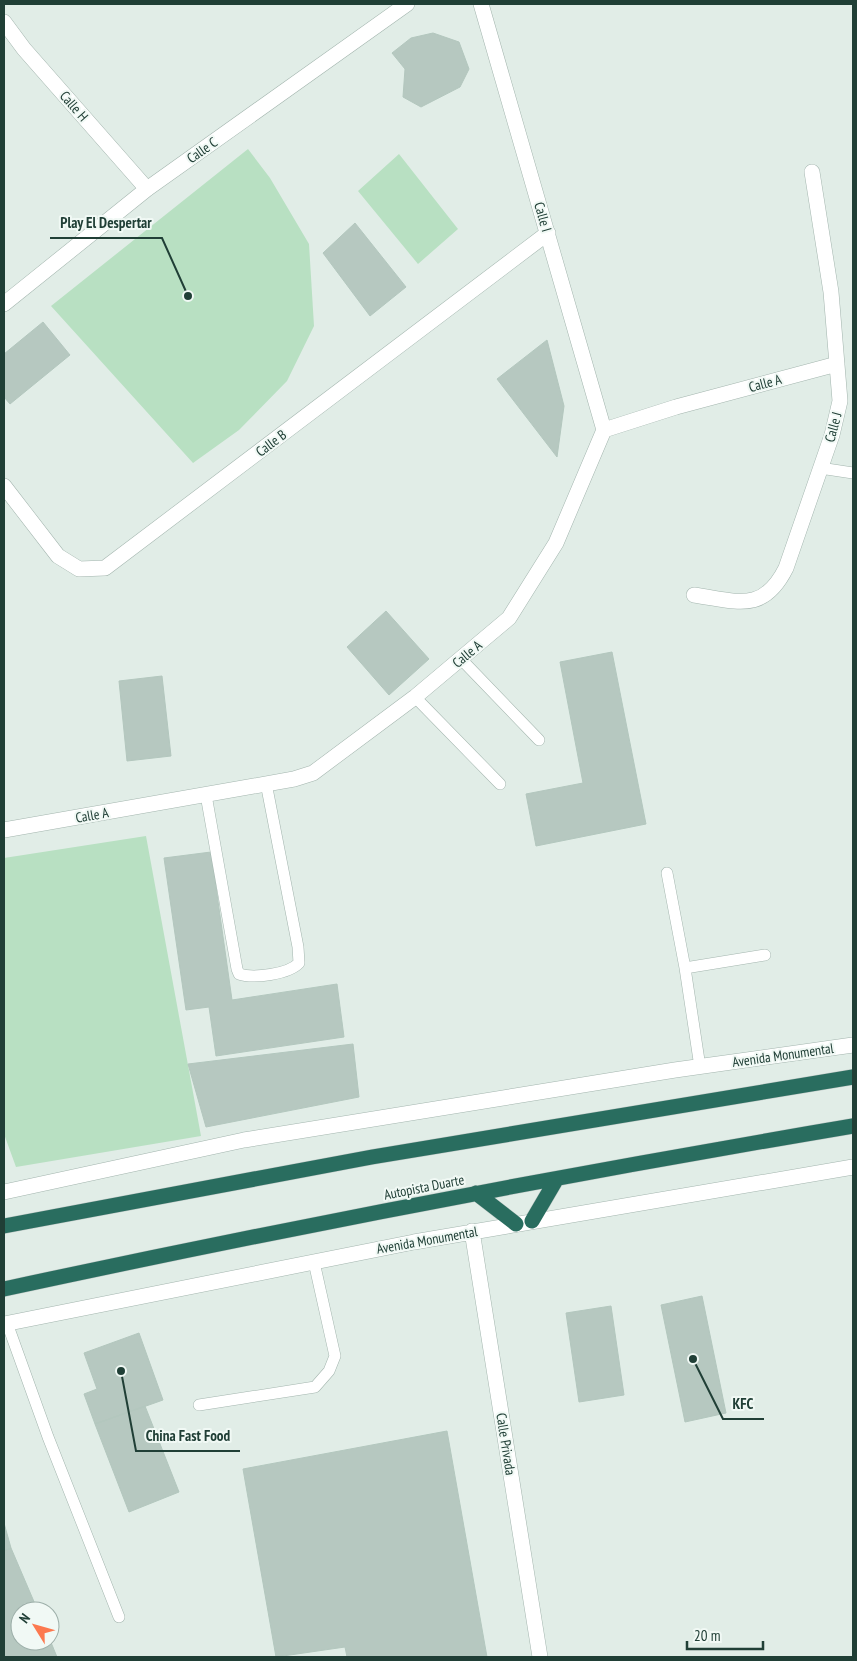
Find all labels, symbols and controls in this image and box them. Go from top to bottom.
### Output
street label: Calle H [56,87,92,125]
street label: Calle C [183,133,221,167]
street label: Calle I [530,200,556,234]
callout: Play El Despertar [50,208,162,238]
text: Play El Despertar [60,213,152,232]
street label: Calle A [747,370,784,396]
street label: Calle J [820,410,846,444]
street label: Calle B [252,426,290,460]
street label: Calle A [448,636,486,672]
street label: Calle A [74,803,110,827]
street label: Avenida Monumental [731,1039,836,1071]
street label: Autopista Duarte [382,1170,466,1204]
street label: Avenida Monumental [375,1222,480,1258]
callout: KFC [723,1389,764,1419]
text: KFC [733,1394,754,1413]
street label: Calle Privada [492,1412,520,1476]
callout: China Fast Food [136,1421,240,1451]
text: China Fast Food [146,1426,231,1445]
north arrow [10,1601,60,1651]
text: N [15,1610,34,1627]
scale bar [687,1618,763,1650]
text: 20 m [694,1626,720,1645]

